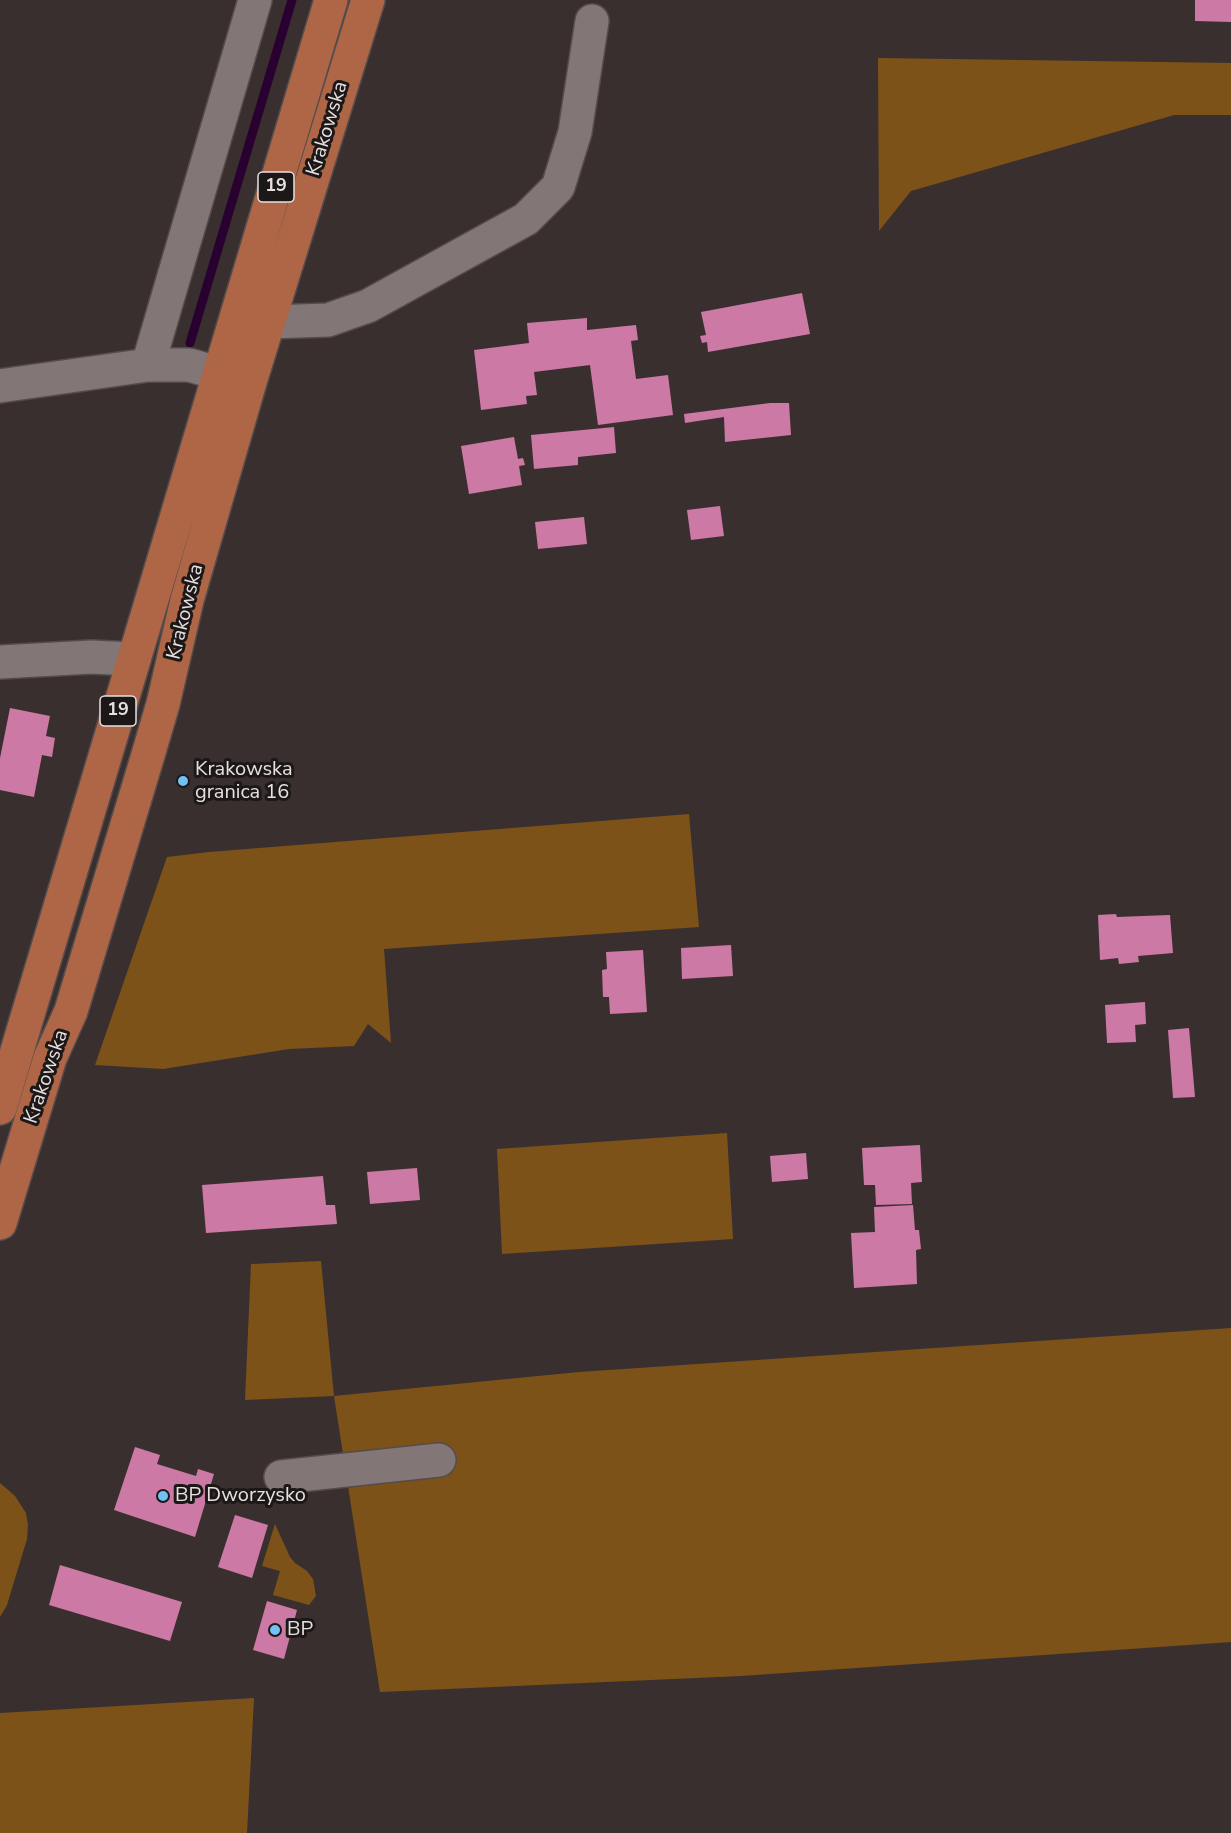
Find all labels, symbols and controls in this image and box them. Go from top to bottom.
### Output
street label: Krakowska [302,79,354,179]
road number: 19 [258,172,294,202]
street label: Krakowska [163,562,209,662]
road number: 19 [100,696,136,726]
place label: Krakowska granica 16 [195,758,293,805]
marker: Krakowska granica 16 [176,774,190,788]
street label: Krakowska [20,1027,74,1127]
place label: BP Dworzysko [175,1484,306,1508]
marker: BP Dworzysko [156,1489,170,1503]
place label: BP [287,1618,313,1642]
marker: BP [268,1623,282,1637]

